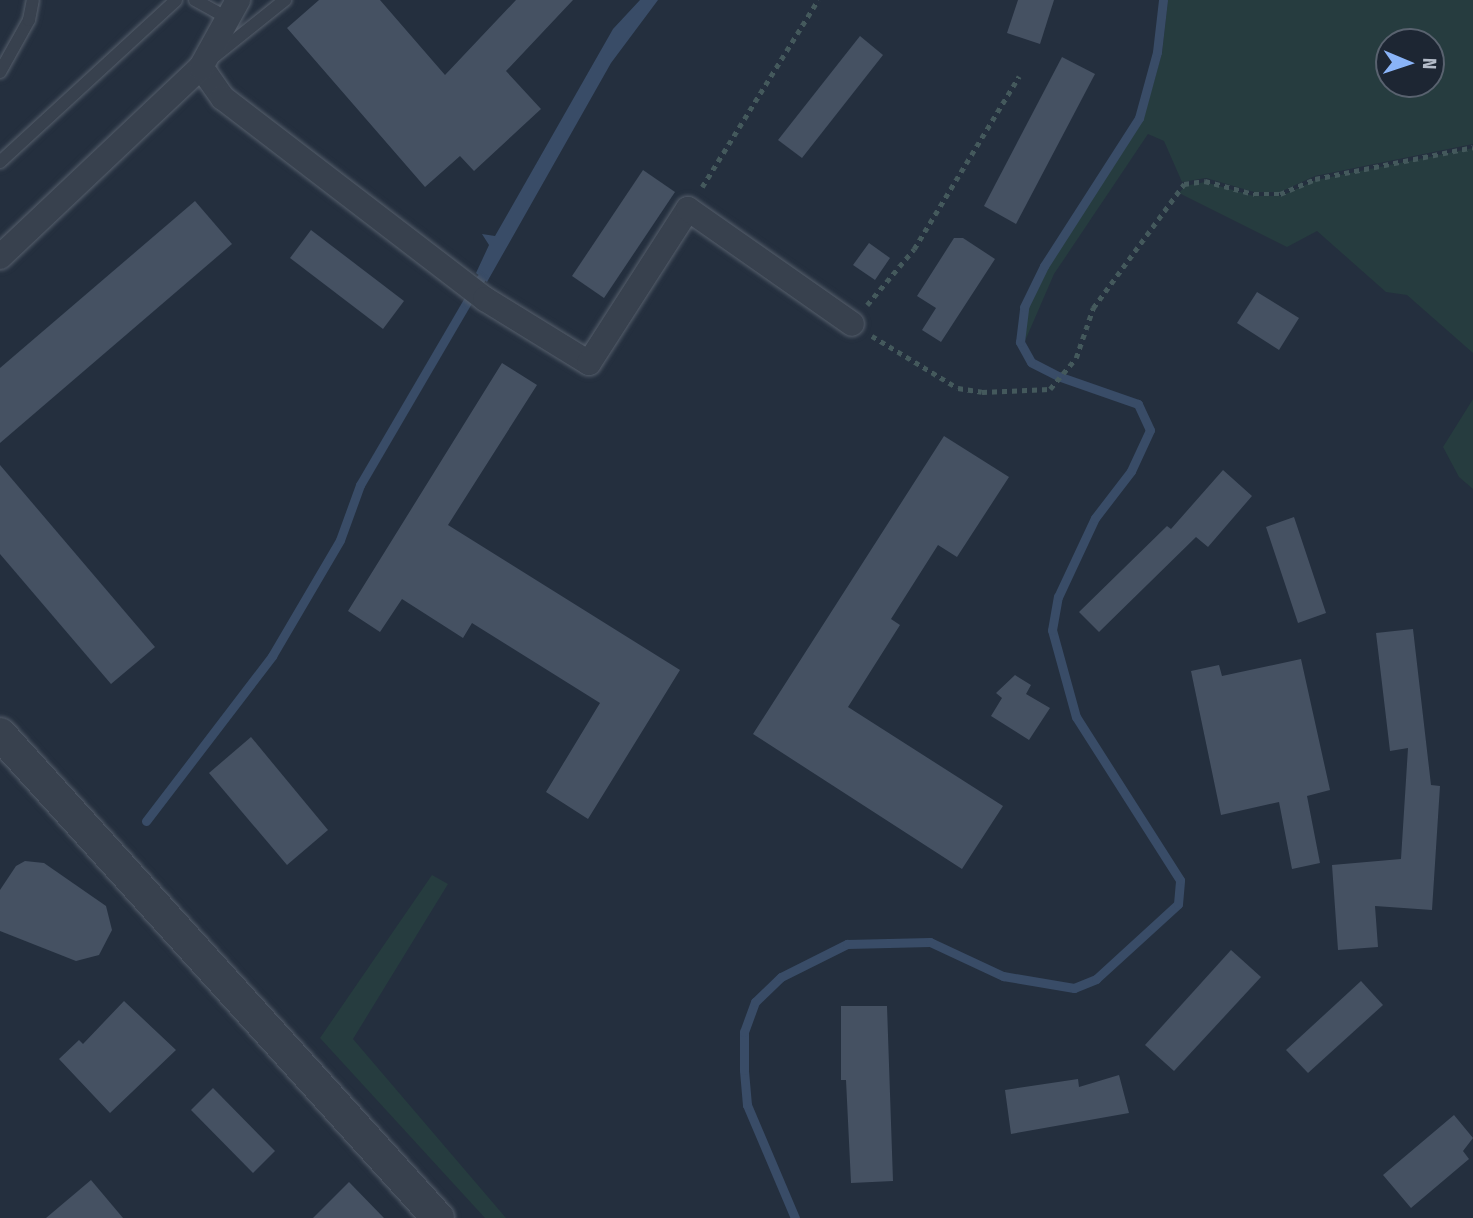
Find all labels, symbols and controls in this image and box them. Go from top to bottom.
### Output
north arrow [1375,28,1445,98]
text: N [1418,58,1441,70]

